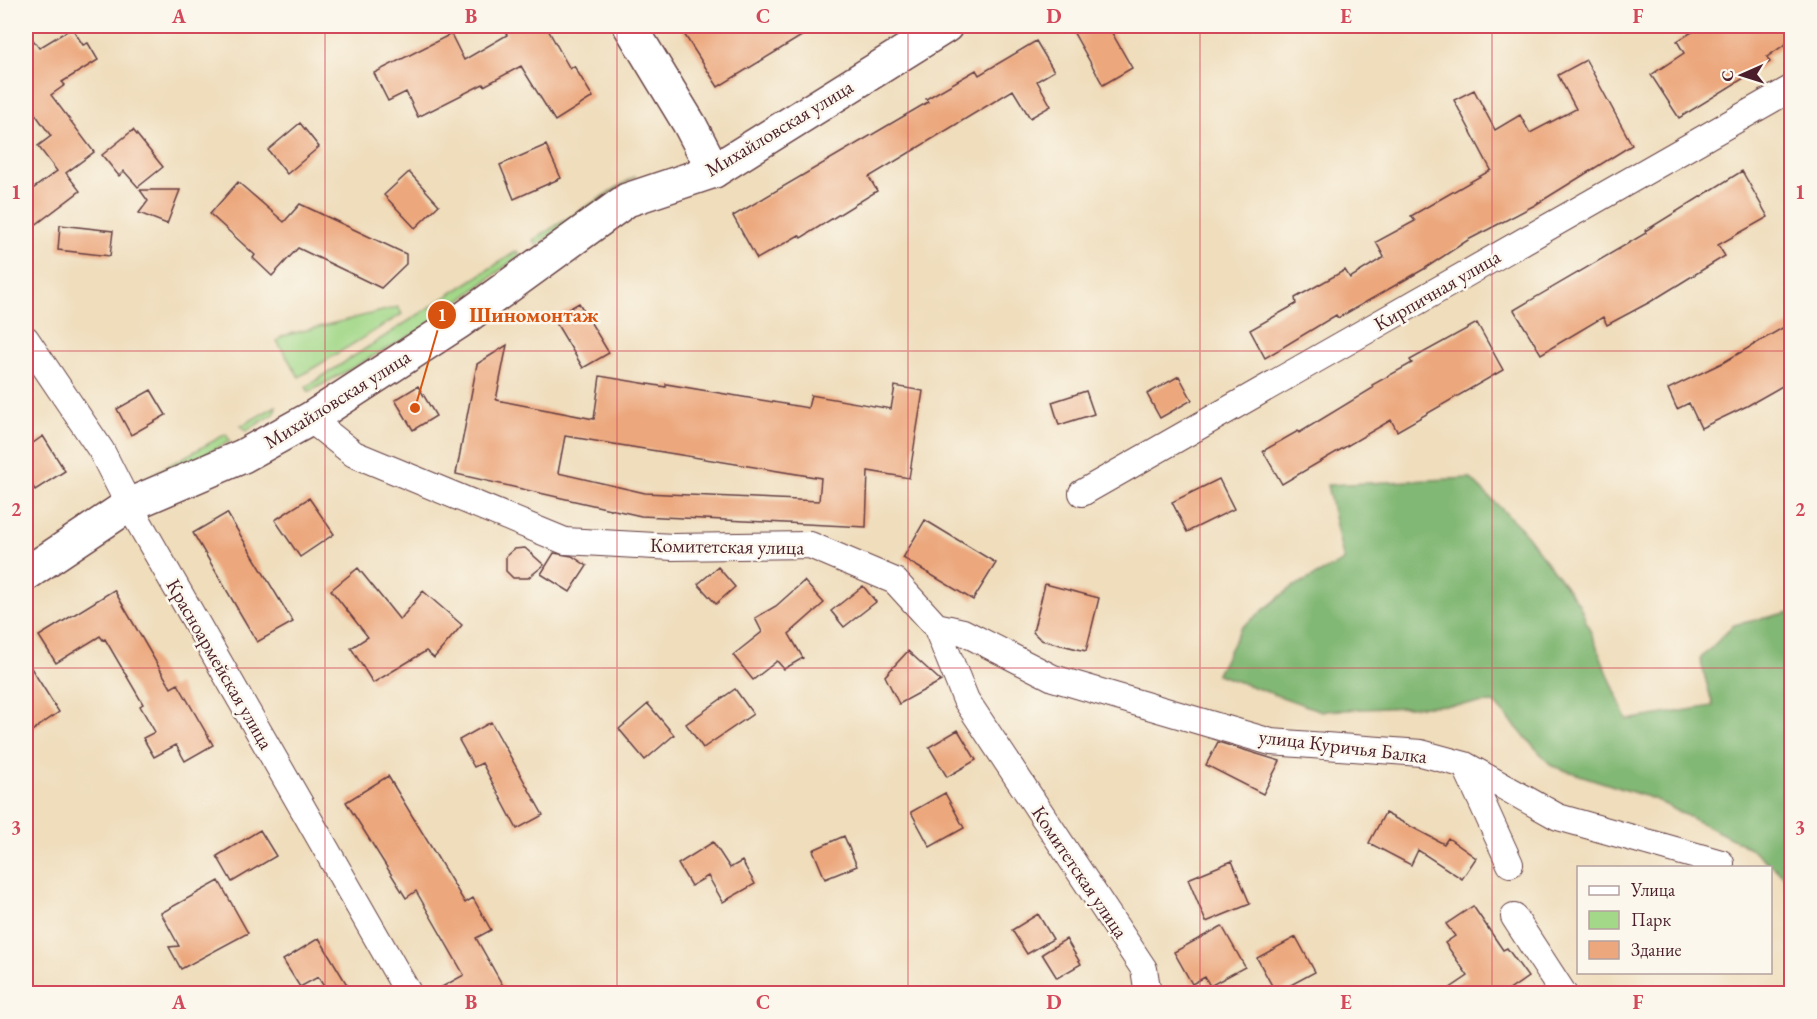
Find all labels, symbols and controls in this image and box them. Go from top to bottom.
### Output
text: A [171,3,187,29]
text: B [465,3,477,29]
text: C [756,3,770,29]
text: D [1046,3,1062,29]
text: E [1340,3,1352,29]
text: F [1633,3,1644,29]
north arrow [1712,45,1772,105]
text: С [1717,70,1738,82]
street label: Михайловская улица [700,74,858,182]
text: 1 [11,179,21,205]
text: 1 [1795,179,1805,205]
street label: Кирпичная улица [1369,243,1505,337]
callout: Шиномонтаж [427,295,610,334]
text: Шиномонтаж [469,301,599,328]
text: 1 [437,303,447,326]
street label: Михайловская улица [259,343,415,455]
text: 2 [11,496,22,522]
text: 2 [1795,496,1806,522]
street label: Комитетская улица [650,532,804,560]
street label: Красноармейская улица [161,574,279,754]
street label: улица Куричья Балка [1257,723,1429,769]
street label: Комитетская улица [1026,801,1134,943]
text: 3 [11,814,21,840]
text: 3 [1795,814,1805,840]
legend [1577,866,1772,974]
text: Улица [1630,878,1676,901]
text: Парк [1631,908,1671,931]
text: Здание [1631,938,1681,961]
text: A [171,989,187,1015]
text: B [465,989,477,1015]
text: C [756,989,770,1015]
text: D [1046,989,1062,1015]
text: E [1340,989,1352,1015]
text: F [1633,989,1644,1015]

